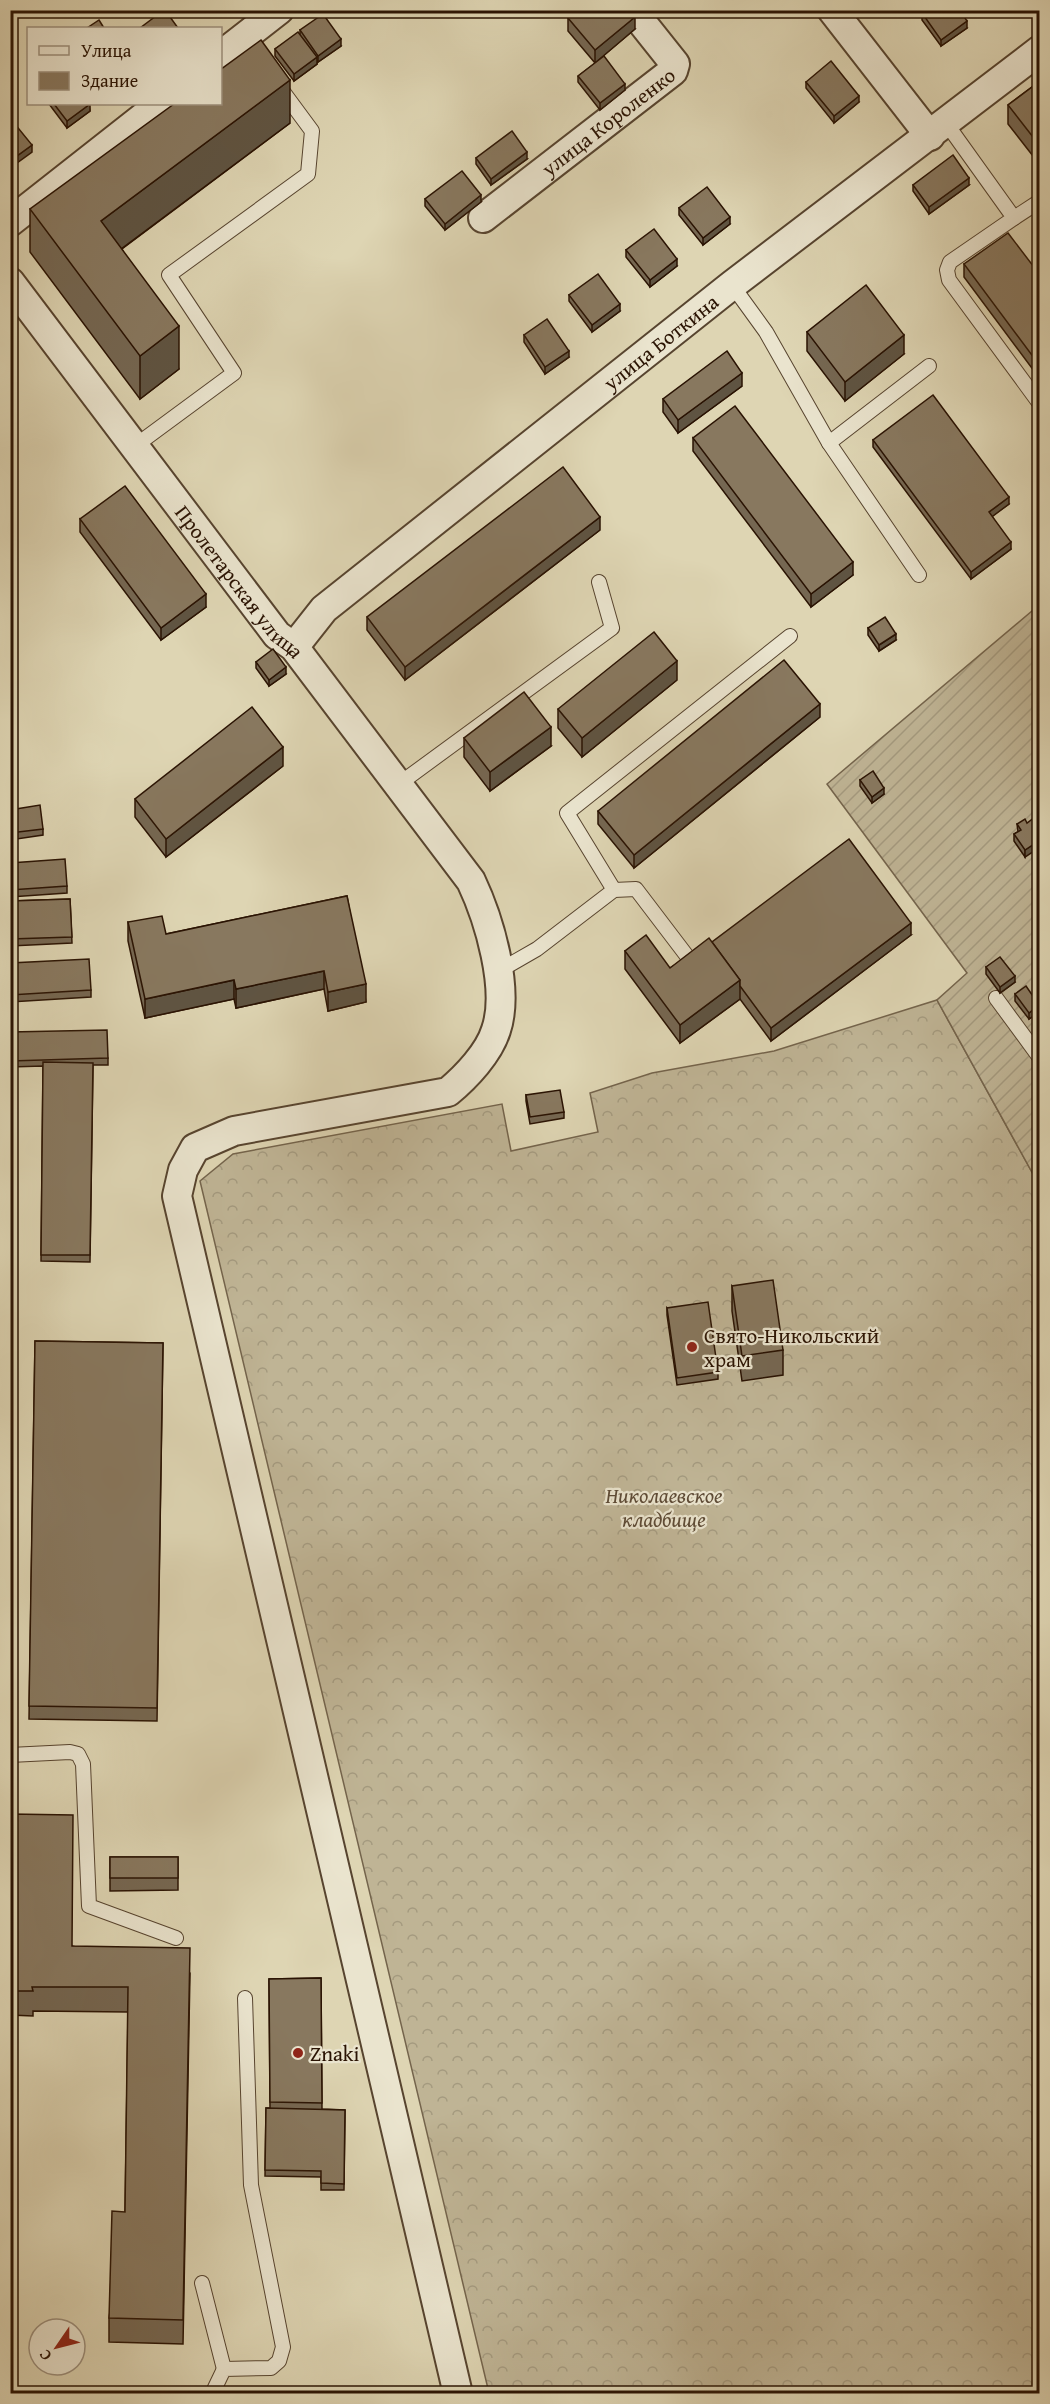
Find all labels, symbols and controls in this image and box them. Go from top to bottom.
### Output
legend [27,27,222,105]
text: Улица [81,37,132,64]
street label: улица Короленко [533,59,682,184]
text: Здание [81,67,138,94]
street label: улица Боткина [595,286,725,398]
street label: Пролетарская улица [168,498,312,664]
place label: Свято-Никольский храм [704,1320,879,1375]
marker: Свято-Никольский храм [685,1340,699,1354]
park label: Николаевское кладбище [606,1480,723,1535]
place label: Znaki [310,2038,360,2069]
marker: Znaki [291,2046,305,2060]
north arrow [27,2317,87,2377]
text: С [32,2345,57,2366]

